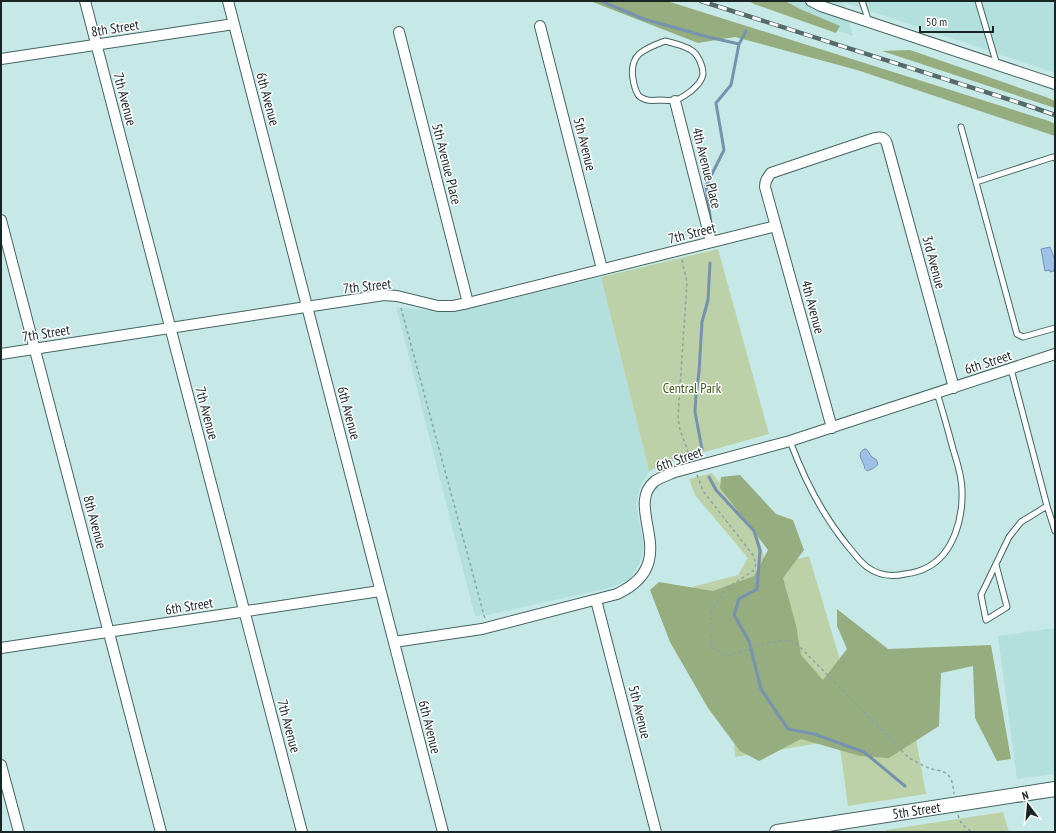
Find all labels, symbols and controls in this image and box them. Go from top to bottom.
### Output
scale bar [920,8,993,34]
text: 50 m [926,14,947,29]
street label: 8th Street [90,15,140,41]
street label: 7th Avenue [109,70,141,128]
street label: 6th Avenue [252,70,284,128]
street label: 5th Avenue [570,115,600,173]
street label: 5th Avenue Place [428,122,466,207]
street label: 4th Avenue Place [688,126,726,211]
street label: 7th Street [666,218,718,248]
street label: 3rd Avenue [918,233,950,291]
street label: 7th Street [342,275,392,297]
street label: 4th Avenue [797,278,829,336]
street label: 7th Street [21,320,71,346]
street label: 6th Street [962,346,1014,378]
park label: Central Park [663,379,722,397]
street label: 7th Avenue [191,384,223,442]
street label: 6th Avenue [333,384,365,442]
street label: 6th Street [653,443,705,475]
street label: 8th Avenue [79,493,111,551]
street label: 6th Street [164,593,214,619]
street label: 5th Avenue [625,683,655,741]
street label: 7th Avenue [273,697,305,755]
street label: 6th Avenue [415,698,445,756]
north arrow [1008,785,1048,825]
text: N [1020,788,1030,803]
street label: 5th Street [891,798,942,823]

